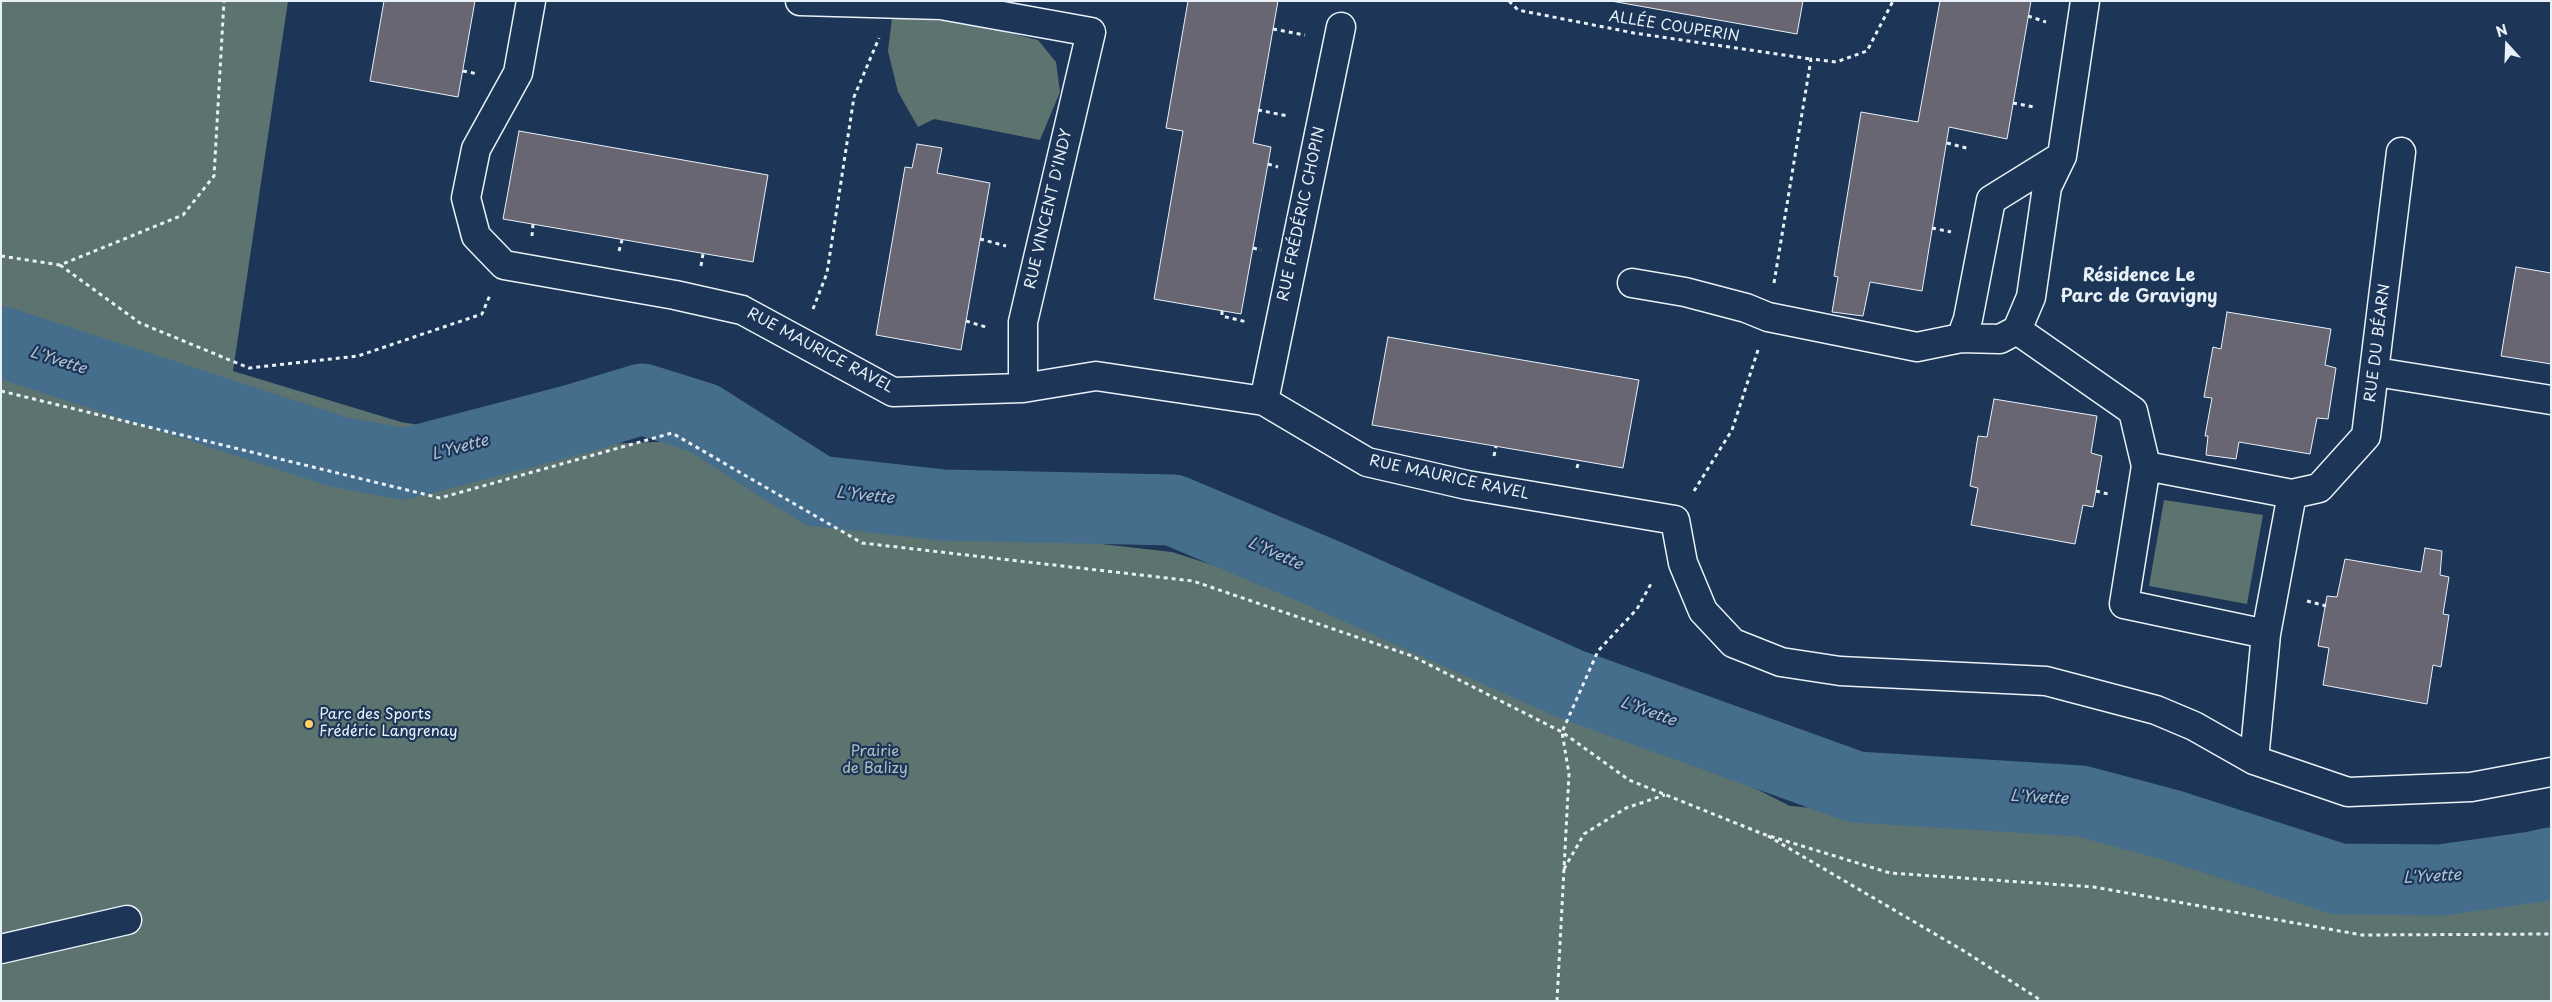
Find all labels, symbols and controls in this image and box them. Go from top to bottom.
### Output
street label: ALLÉE COUPERIN [1607,8,1741,46]
text: N [2493,19,2511,42]
north arrow [2482,20,2532,70]
street label: RUE FRÉDÉRIC CHOPIN [1275,125,1329,303]
street label: RUE VINCENT D'INDY [1022,127,1076,291]
district label: Résidence Le Parc de Gravigny [2061,265,2217,308]
street label: RUE DU BÉARN [2362,283,2394,403]
street label: RUE MAURICE RAVEL [744,305,896,397]
water label: L'Yvette [27,343,89,379]
water label: L'Yvette [429,431,491,465]
street label: RUE MAURICE RAVEL [1367,452,1531,504]
water label: L'Yvette [835,483,895,509]
water label: L'Yvette [1245,533,1305,575]
water label: L'Yvette [1617,693,1679,731]
place label: Parc des Sports Frédéric Langrenay [319,706,458,741]
marker: Parc des Sports Frédéric Langrenay [303,718,315,730]
park label: Prairie de Balizy [842,743,908,778]
water label: L'Yvette [2009,787,2069,809]
water label: L'Yvette [2402,866,2462,888]

